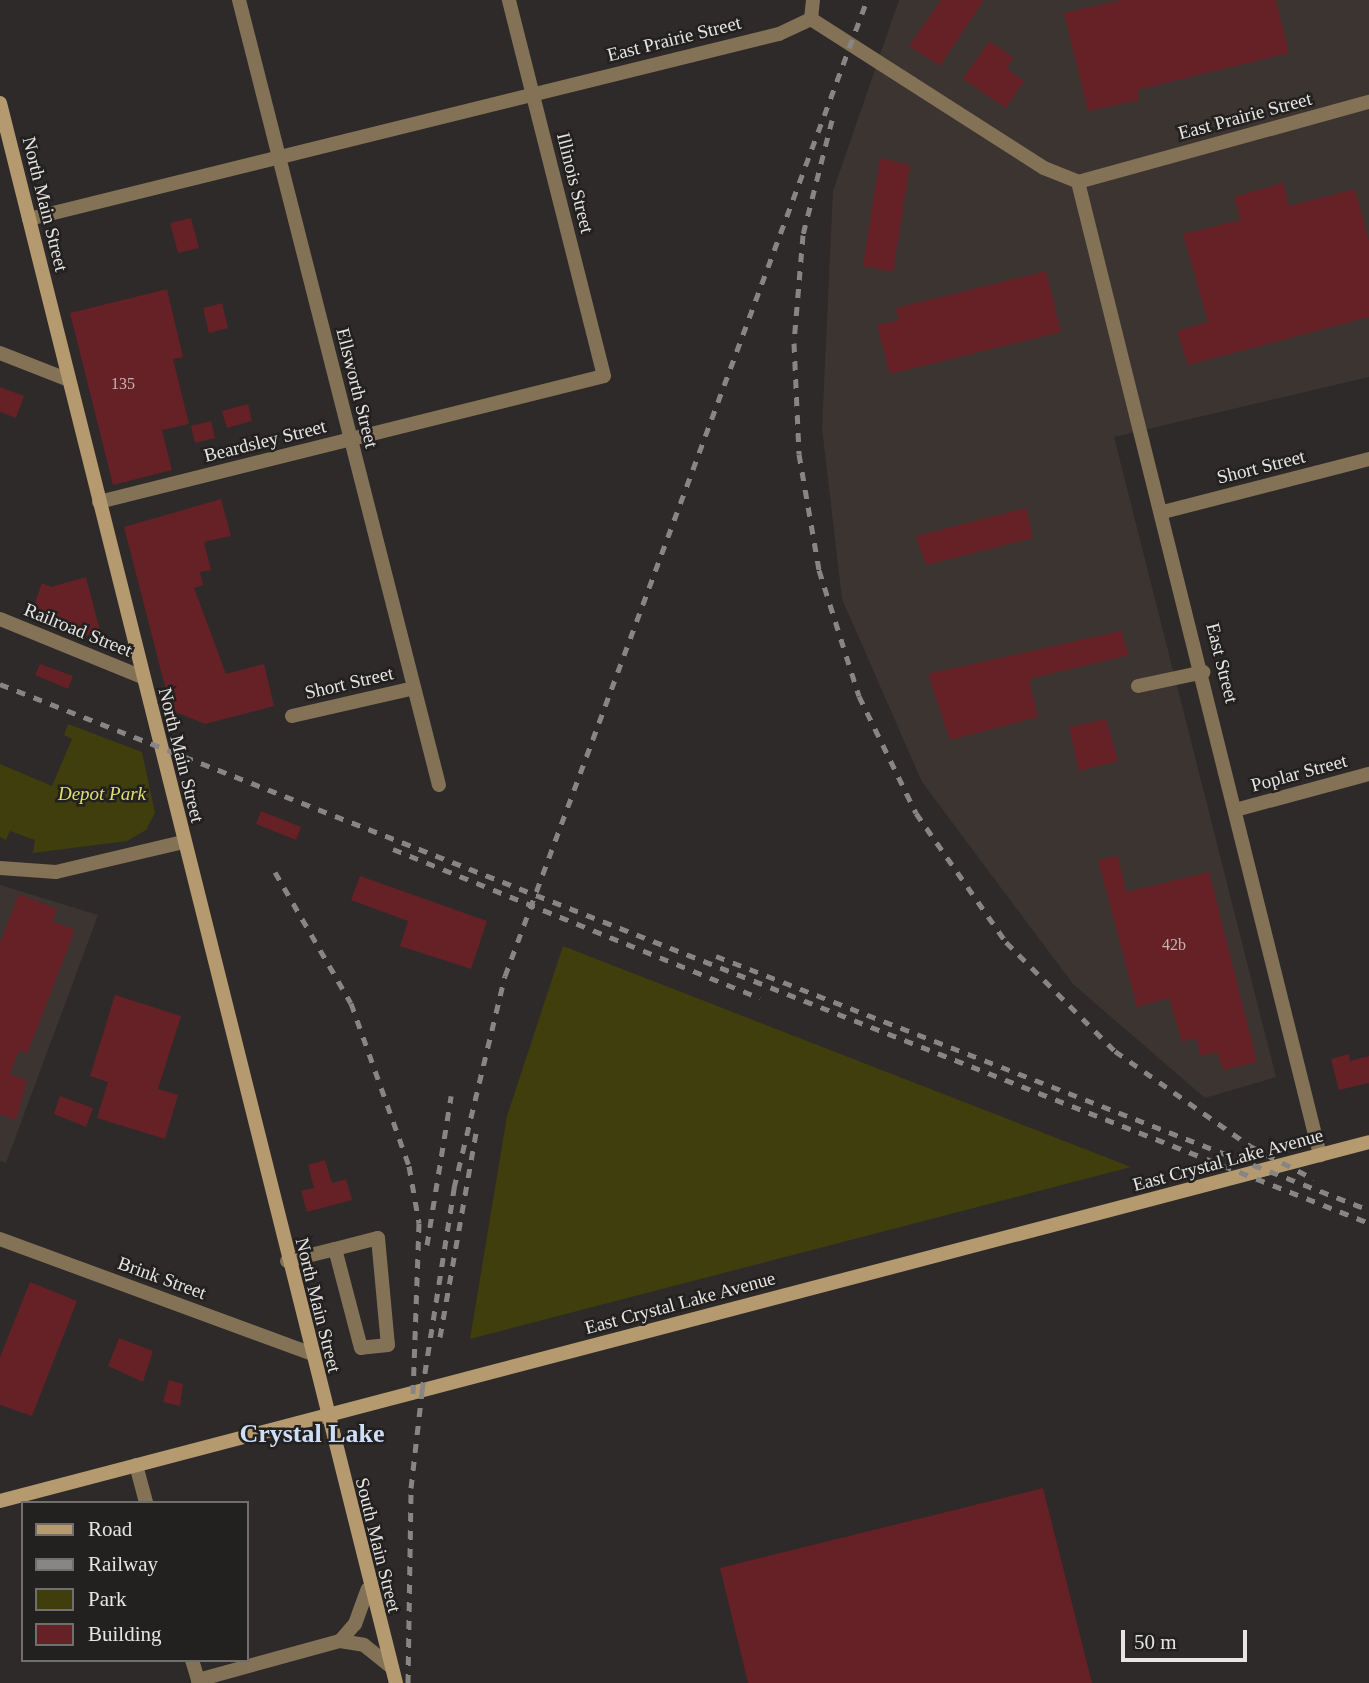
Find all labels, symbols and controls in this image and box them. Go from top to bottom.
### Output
street label: East Prairie Street [605,11,743,67]
street label: East Prairie Street [1176,87,1314,145]
street label: Illinois Street [551,130,599,236]
street label: North Main Street [17,134,73,274]
street label: Ellsworth Street [331,326,383,450]
house number: 135 [111,374,135,394]
street label: Beardsley Street [202,415,328,467]
street label: Short Street [1214,445,1308,489]
street label: Railroad Street [21,598,135,662]
street label: East Street [1201,621,1243,705]
street label: Short Street [302,662,396,704]
street label: North Main Street [153,685,209,825]
street label: Poplar Street [1248,749,1350,797]
park label: Depot Park [58,783,146,805]
house number: 42b [1162,935,1186,955]
street label: East Crystal Lake Avenue [1130,1123,1326,1197]
street label: North Main Street [290,1235,346,1375]
street label: Brink Street [115,1251,209,1305]
street label: East Crystal Lake Avenue [582,1266,778,1340]
district label: Crystal Lake [239,1418,385,1450]
street label: South Main Street [350,1475,406,1615]
legend [21,1501,248,1662]
text: Road [88,1517,132,1541]
text: Railway [88,1552,158,1576]
text: Park [88,1587,127,1611]
scale bar [1124,1616,1250,1660]
text: Building [88,1622,162,1646]
text: 50 m [1134,1630,1177,1654]

